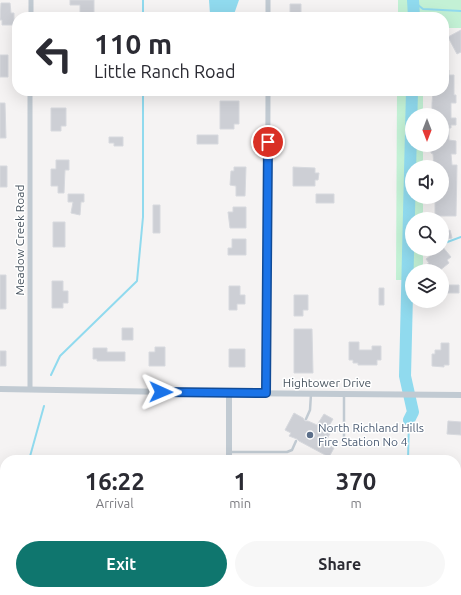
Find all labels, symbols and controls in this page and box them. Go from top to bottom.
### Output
icon: left [28,28,80,80]
text: 110 m [94,28,172,59]
text: Little Ranch Road [94,61,235,81]
north arrow [405,108,449,152]
map controls [405,108,449,308]
pin [251,125,285,159]
icon: arrive [257,131,279,153]
button: sound [405,160,449,204]
street label: Meadow Creek Road [13,185,26,295]
button: search [405,212,449,256]
button: layers [405,264,449,308]
position arrow [140,371,182,413]
street label: Hightower Drive [283,376,371,389]
place label: North Richland Hills Fire Station No 4 [318,421,424,448]
marker: North Richland Hills Fire Station No 4 [305,430,315,440]
text: 16:22 [85,468,145,495]
text: 1 [233,468,247,495]
text: 370 [336,468,376,495]
text: Arrival [96,496,134,510]
text: min [229,496,251,510]
text: m [350,496,362,510]
button: Exit [16,541,227,587]
button: Share [235,541,445,587]

